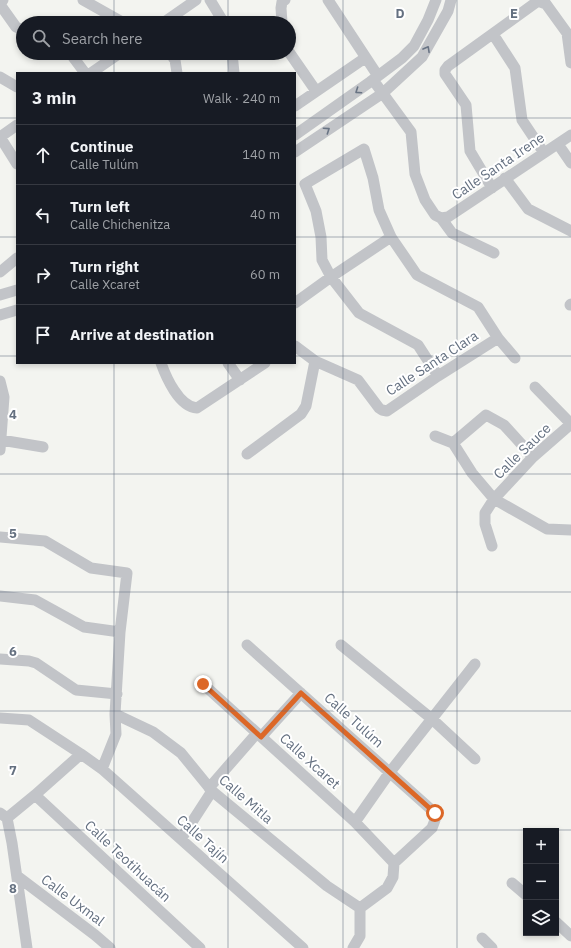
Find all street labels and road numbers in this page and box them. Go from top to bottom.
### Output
street label: Calle Santa Irene [448,128,548,204]
street label: Calle Santa Clara [382,326,482,400]
street label: Calle Sauce [490,419,555,483]
street label: Calle Tulúm [320,689,388,751]
street label: Calle Xcaret [276,729,344,793]
street label: Calle Mitla [215,771,277,828]
street label: Calle Tajín [173,811,233,867]
street label: Calle Teotihuacán [81,816,175,906]
street label: Calle Uxmal [38,870,108,930]

